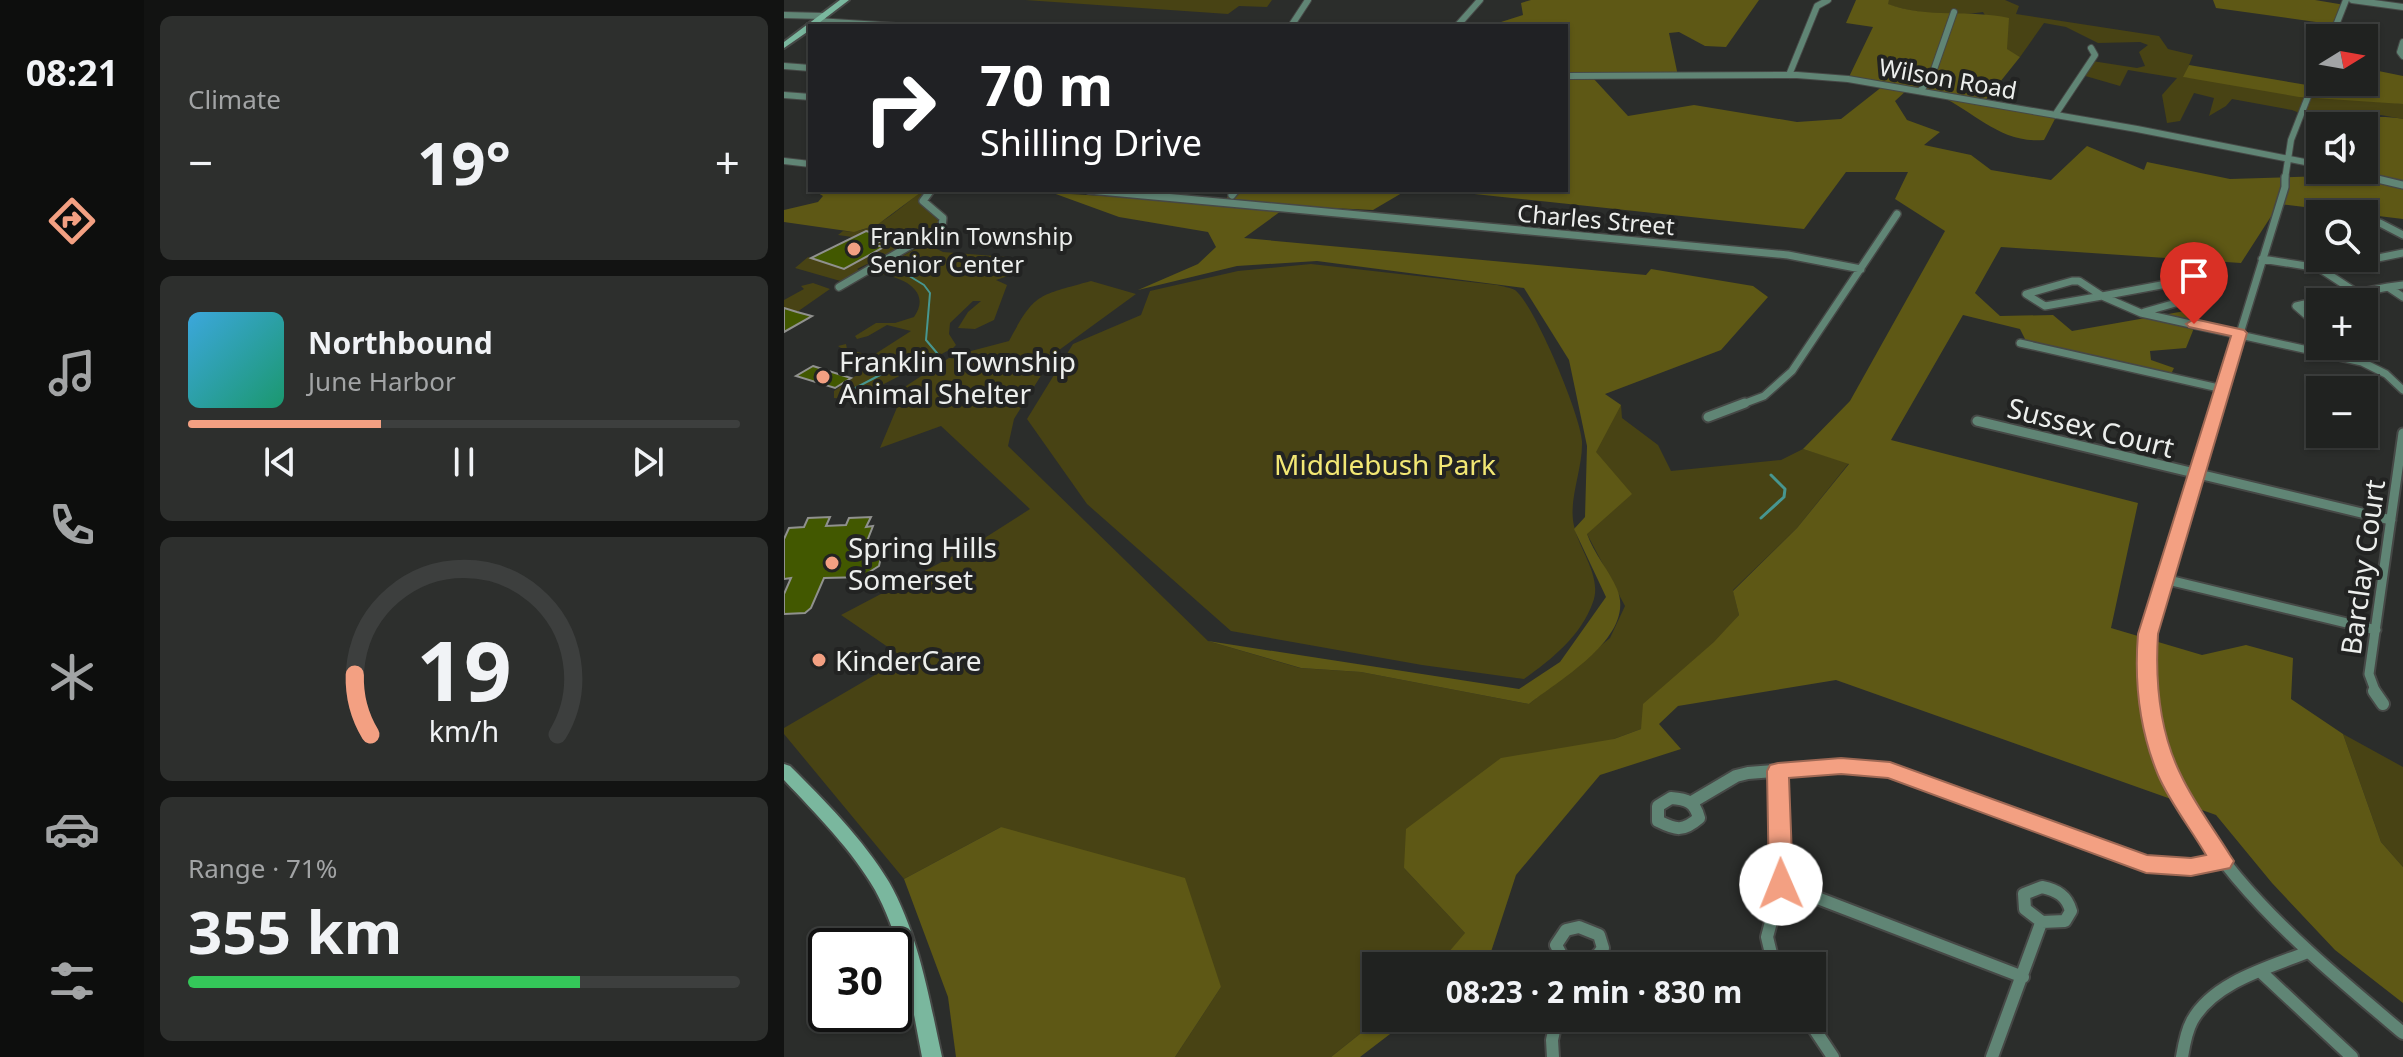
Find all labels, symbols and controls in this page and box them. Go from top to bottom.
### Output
north arrow [2306,24,2378,96]
map controls [2306,24,2378,448]
text: 70 m [980,46,1113,122]
text: 08:21 [26,48,118,97]
street label: Wilson Road [1876,50,2020,106]
icon: right [848,56,952,160]
text: Climate [188,81,281,117]
button: sound [2306,112,2378,184]
text: Shilling Drive [980,118,1202,167]
text: 19° [417,121,511,203]
text: − [188,132,213,192]
text: + [715,132,740,192]
icon: directions [44,193,100,249]
street label: Charles Street [1516,196,1676,242]
button: search [2306,200,2378,272]
place label: Franklin Township Senior Center [870,219,1073,280]
marker: Franklin Township Senior Center [845,240,863,258]
pin [2160,242,2228,324]
icon: arrive [2172,254,2216,298]
button: + [2306,288,2378,360]
text: Northbound [308,322,493,363]
place label: Franklin Township Animal Shelter [839,342,1076,412]
icon: music [44,345,100,401]
text: June Harbor [308,363,456,399]
marker: Franklin Township Animal Shelter [814,368,832,386]
button: − [2306,376,2378,448]
street label: Sussex Court [2004,388,2178,466]
icon: previous [258,440,302,484]
icon: pause [442,440,486,484]
icon: next [626,440,670,484]
park label: Middlebush Park [1274,445,1496,483]
street label: Barclay Court [2331,477,2393,657]
icon: phone [44,497,100,553]
place label: Spring Hills Somerset [848,528,997,598]
marker: Spring Hills Somerset [823,554,841,572]
text: 19 [416,611,512,724]
place label: KinderCare [835,641,982,679]
icon: climate [44,649,100,705]
marker: KinderCare [810,651,828,669]
text: km/h [429,711,499,750]
icon: car [44,801,100,857]
position arrow [1739,842,1823,926]
text: Range · 71% [188,850,337,886]
text: 355 km [188,890,402,972]
speed limit sign: 30 [808,928,912,1032]
icon: filters [44,953,100,1009]
text: 08:23 · 2 min · 830 m [1446,971,1742,1012]

